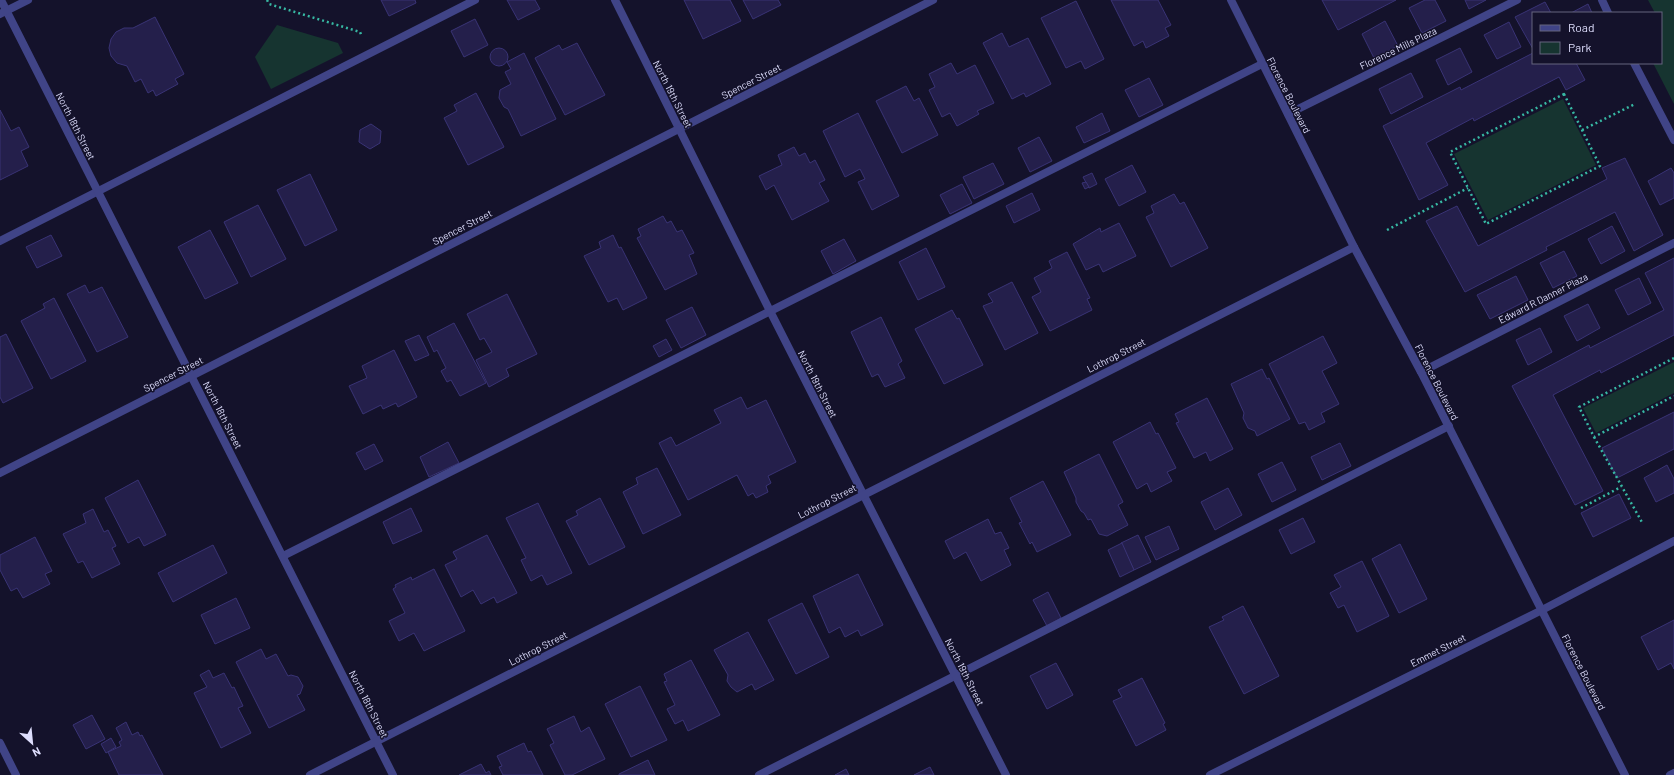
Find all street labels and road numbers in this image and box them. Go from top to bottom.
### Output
street label: Florence Mills Plaza [1358,24,1438,72]
street label: Florence Boulevard [1265,55,1313,135]
street label: North 19th Street [651,58,695,130]
street label: Spencer Street [719,61,783,101]
street label: North 18th Street [54,90,98,162]
street label: Spencer Street [430,207,494,247]
street label: Edward R Danner Plaza [1496,270,1590,326]
street label: Lothrop Street [1085,335,1148,375]
street label: Florence Boulevard [1413,342,1461,422]
street label: North 19th Street [796,348,840,420]
street label: Spencer Street [141,354,205,394]
street label: North 18th Street [201,379,245,451]
street label: Lothrop Street [796,481,859,521]
street label: Lothrop Street [507,628,570,668]
street label: Emmet Street [1408,631,1468,669]
street label: Florence Boulevard [1560,632,1608,712]
street label: North 19th Street [943,636,987,708]
street label: North 18th Street [347,668,391,740]

